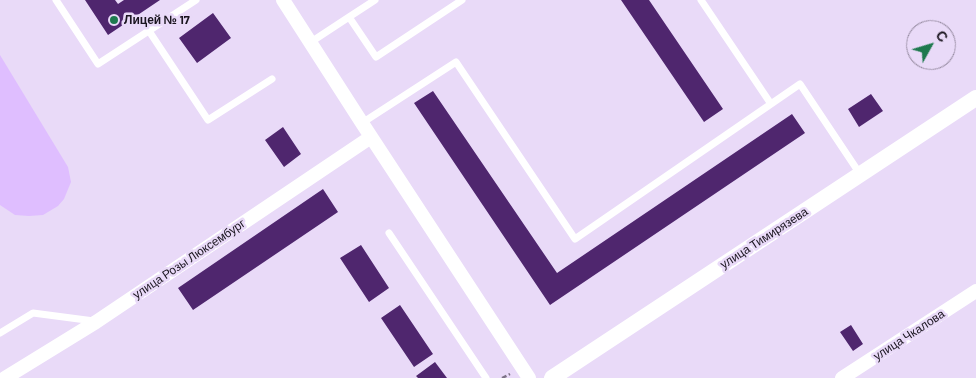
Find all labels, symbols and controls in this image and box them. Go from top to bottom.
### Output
place label: Лицей № 17 [124,13,190,27]
marker: Лицей № 17 [108,14,120,26]
north arrow [906,20,956,70]
text: С [932,27,952,45]
street label: улица Тимирязева [717,204,811,272]
street label: улица Розы Люксембург [130,216,248,302]
street label: улица Чкалова [871,307,947,363]

